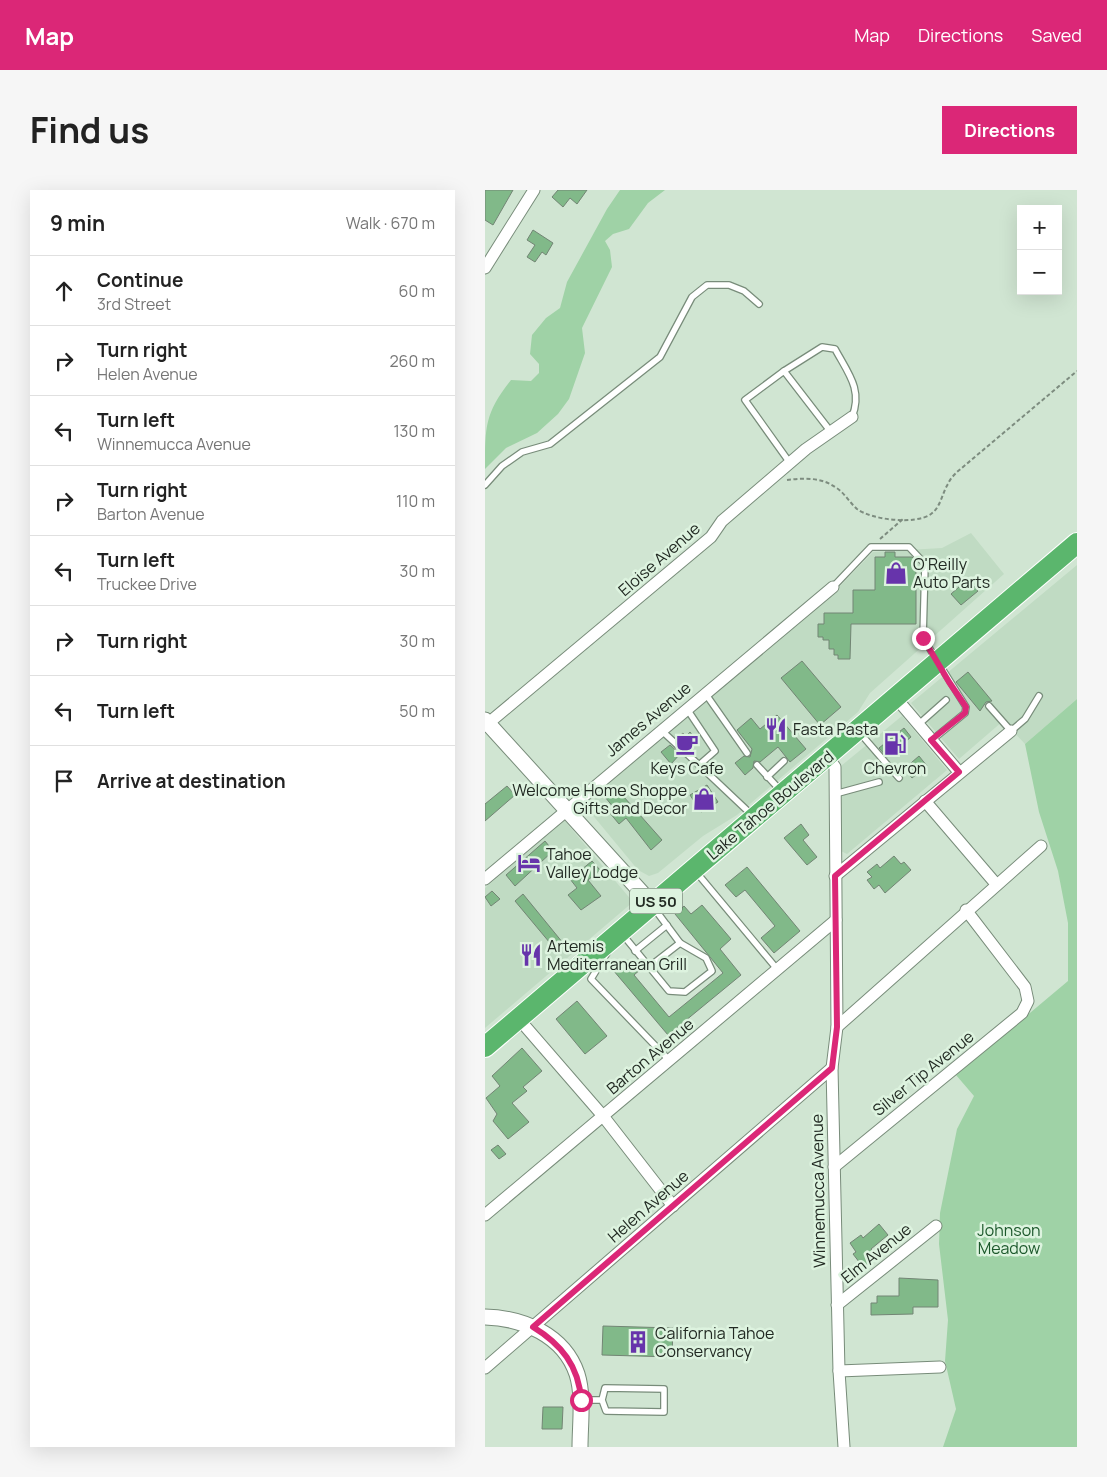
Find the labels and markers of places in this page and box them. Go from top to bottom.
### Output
place label: O'Reilly Auto Parts [913,553,990,593]
shop icon: O'Reilly Auto Parts [883,560,909,586]
restaurant icon: Fasta Pasta [763,716,789,742]
place label: Fasta Pasta [793,718,878,740]
cafe icon: Keys Cafe [674,731,700,757]
fuel station icon: Chevron [882,731,908,757]
place label: Keys Cafe [650,757,724,779]
place label: Chevron [864,757,926,779]
place label: Welcome Home Shoppe Gifts and Decor [512,779,687,819]
shop icon: Welcome Home Shoppe Gifts and Decor [691,786,717,812]
place label: Tahoe Valley Lodge [546,843,638,883]
hotel icon: Tahoe Valley Lodge [516,850,542,876]
place label: Artemis Mediterranean Grill [547,935,687,975]
restaurant icon: Artemis Mediterranean Grill [518,942,544,968]
place label: California Tahoe Conservancy [655,1322,774,1362]
building icon: California Tahoe Conservancy [625,1329,651,1355]

